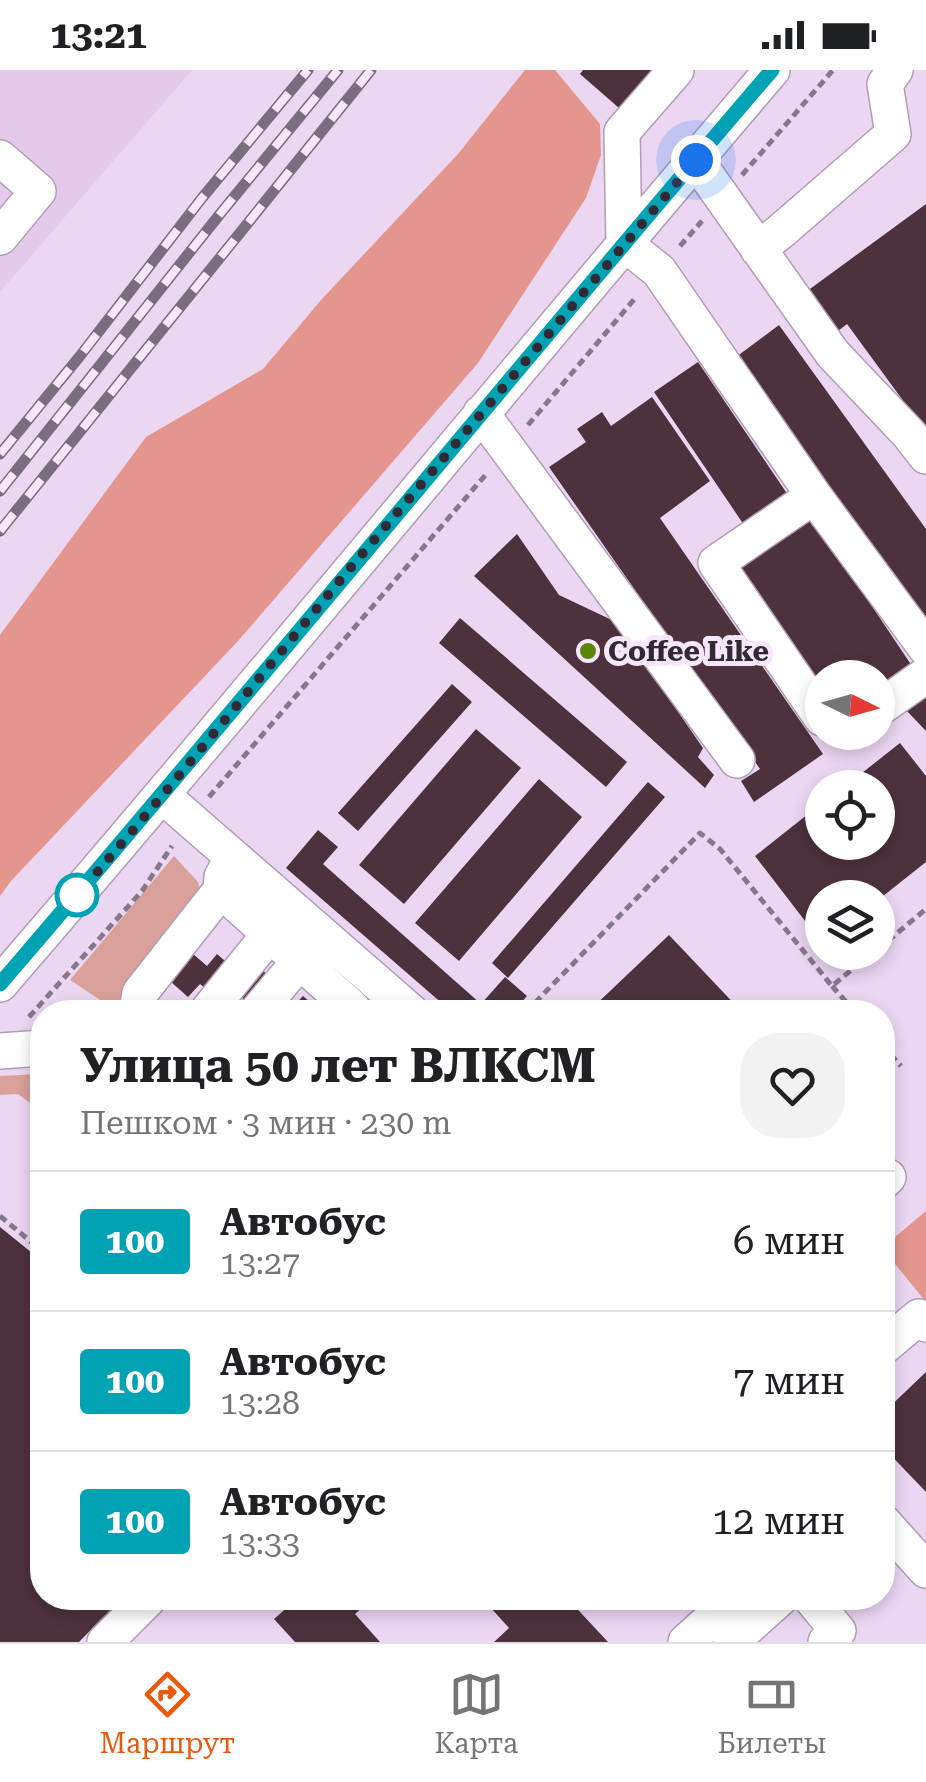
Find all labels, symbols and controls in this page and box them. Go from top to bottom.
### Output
text: 13:21 [50,13,147,57]
your location [671,135,721,185]
place label: Coffee Like [608,635,769,668]
marker: Coffee Like [577,640,599,662]
north arrow [805,660,895,750]
map controls [805,660,895,970]
button: locate [805,770,895,860]
unlabelled marker [56,874,98,916]
button: layers [805,880,895,970]
button: heart [740,1033,845,1138]
text: Улица 50 лет ВЛКСМ [80,1038,596,1094]
text: Пешком · 3 мин · 230 m [80,1104,452,1142]
text: Автобус [220,1200,386,1244]
text: 6 мин [733,1219,845,1263]
text: 100 [106,1221,164,1262]
text: 13:27 [220,1244,300,1282]
text: Автобус [220,1340,386,1384]
text: 7 мин [733,1359,845,1403]
text: 100 [106,1361,164,1402]
text: 13:28 [220,1384,300,1422]
text: Автобус [220,1480,386,1524]
text: 12 мин [712,1499,845,1543]
text: 100 [106,1501,164,1542]
text: 13:33 [220,1524,300,1562]
tab: Маршрут [100,1667,235,1760]
tab: Карта [434,1667,518,1760]
tab: Билеты [717,1667,826,1760]

